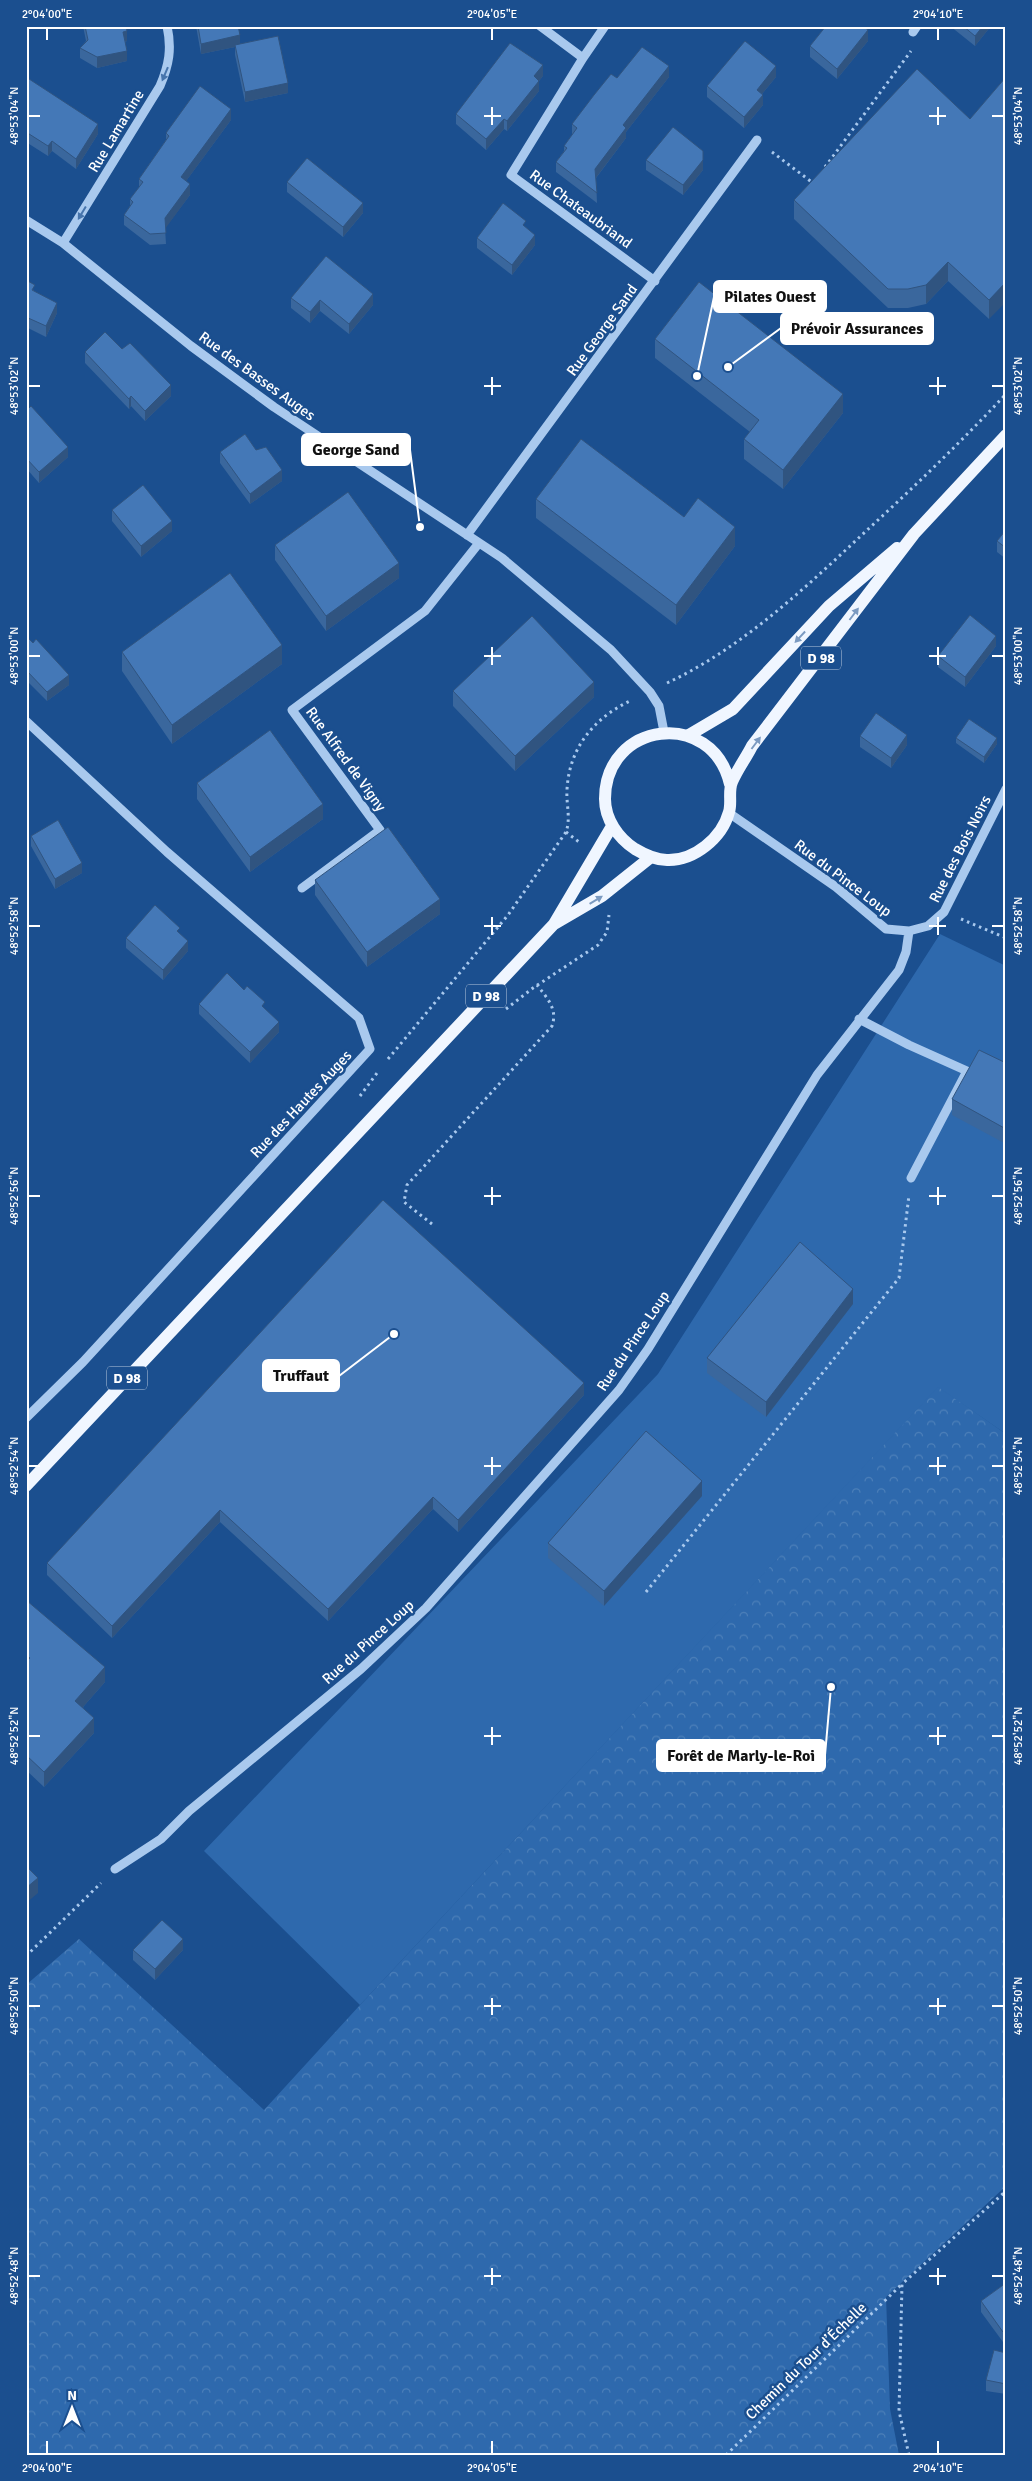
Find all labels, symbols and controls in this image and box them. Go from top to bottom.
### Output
text: 2°04'00"E [22,7,73,22]
text: 2°04'05"E [467,7,518,22]
text: 2°04'10"E [913,7,964,22]
one-way arrow [161,67,169,81]
street label: Rue Lamartine [84,86,148,176]
text: 48°53'04"N [7,87,22,145]
text: 48°53'04"N [1011,87,1026,145]
street label: Rue Chateaubriand [526,166,636,252]
one-way arrow [78,207,87,220]
street label: Rue George Sand [563,281,641,379]
callout: Pilates Ouest [714,281,826,312]
text: Pilates Ouest [724,287,816,307]
callout: Prévoir Assurances [781,313,933,344]
text: Prévoir Assurances [791,319,923,339]
street label: Rue des Basses Auges [195,328,319,424]
text: 48°53'02"N [7,357,22,415]
text: 48°53'02"N [1011,357,1026,415]
callout: George Sand [302,434,410,465]
text: George Sand [312,440,400,460]
one-way arrow [849,607,859,621]
text: 48°53'00"N [7,627,22,685]
text: 48°53'00"N [1011,627,1026,685]
one-way arrow [795,630,806,643]
road number: D 98 [801,646,841,670]
street label: Rue Alfred de Vigny [302,703,390,815]
one-way arrow [750,737,761,750]
street label: Rue des Bois Noirs [925,792,995,906]
street label: Rue du Pince Loup [791,836,895,920]
one-way arrow [589,895,602,904]
text: 48°52'58"N [7,897,22,955]
text: 48°52'58"N [1011,897,1026,955]
road number: D 98 [466,984,506,1008]
street label: Rue des Hautes Auges [246,1046,356,1162]
text: 48°52'56"N [7,1167,22,1225]
text: 48°52'56"N [1011,1167,1026,1225]
street label: Rue du Pince Loup [593,1287,673,1395]
callout: Truffaut [263,1360,339,1391]
road number: D 98 [107,1366,147,1390]
text: Truffaut [273,1366,329,1386]
text: 48°52'54"N [7,1437,22,1495]
text: 48°52'54"N [1011,1437,1026,1495]
street label: Rue du Pince Loup [318,1596,418,1688]
text: 48°52'52"N [7,1707,22,1765]
text: 48°52'52"N [1011,1707,1026,1765]
callout: Forêt de Marly-le-Roi [657,1740,825,1771]
text: Forêt de Marly-le-Roi [667,1746,815,1766]
text: 48°52'50"N [7,1977,22,2035]
text: 48°52'50"N [1011,1977,1026,2035]
text: 48°52'48"N [7,2247,22,2305]
text: 48°52'48"N [1011,2247,1026,2305]
street label: Chemin du Tour d’Échelle [741,2298,870,2423]
north arrow [48,2384,98,2434]
text: N [67,2387,77,2404]
text: 2°04'00"E [22,2461,73,2476]
text: 2°04'05"E [467,2461,518,2476]
text: 2°04'10"E [913,2461,964,2476]

